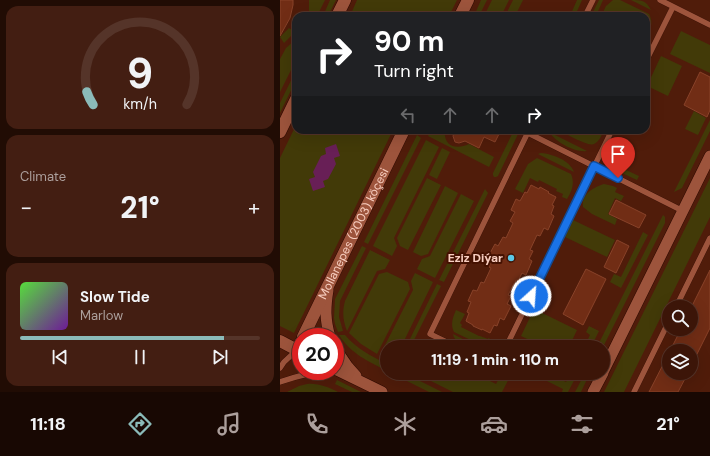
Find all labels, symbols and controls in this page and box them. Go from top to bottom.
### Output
text: 90 m [374,23,444,60]
icon: right [308,28,360,80]
text: 9 [127,47,153,101]
text: Turn right [374,59,454,83]
text: km/h [123,95,157,113]
icon: left [397,104,419,126]
icon: ahead [439,104,461,126]
icon: ahead [481,104,503,126]
icon: right [523,104,545,126]
pin [601,137,635,178]
icon: arrive [607,143,629,165]
street label: Mollanepes (2003) köçesi [315,165,392,302]
text: Climate [20,168,66,185]
text: 21° [120,188,160,227]
text: − [20,193,32,222]
text: + [248,193,260,222]
place label: Eziz Diýar [448,250,503,266]
marker: Eziz Diýar [506,253,516,263]
position arrow [510,275,552,317]
text: Slow Tide [80,287,150,307]
map controls [662,300,698,380]
button: search [662,300,698,336]
text: Marlow [80,307,123,324]
speed limit sign: 20 [292,328,344,380]
button: layers [662,344,698,380]
icon: previous [49,346,71,368]
icon: pause [129,346,151,368]
icon: next [209,346,231,368]
text: 11:19 · 1 min · 110 m [431,350,559,370]
icon: directions [126,410,154,438]
icon: music [215,410,243,438]
icon: phone [303,410,331,438]
icon: climate [391,410,419,438]
icon: car [480,410,508,438]
icon: filters [568,410,596,438]
text: 11:18 [30,412,66,436]
text: 21° [656,412,680,436]

